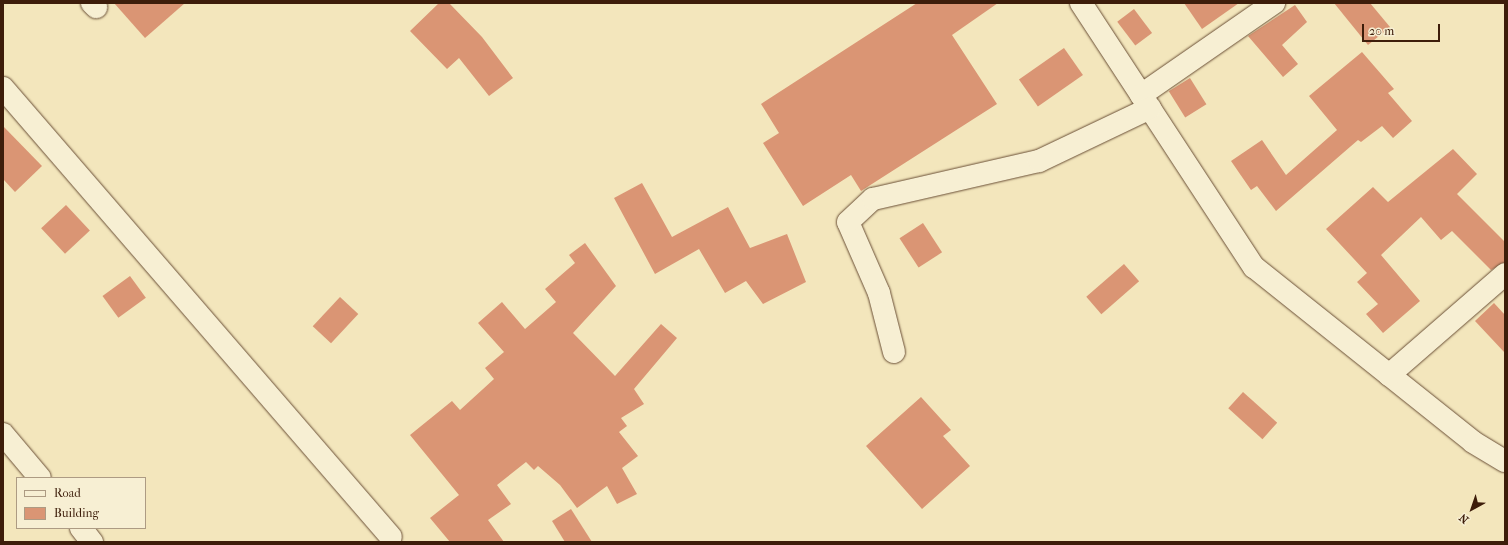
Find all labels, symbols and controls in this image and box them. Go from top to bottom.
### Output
scale bar [1364,16,1442,42]
text: 20 m [1369,24,1394,38]
legend [16,477,146,529]
text: Road [54,486,81,500]
north arrow [1452,489,1492,529]
text: Building [54,506,99,520]
text: N [1457,511,1471,526]

